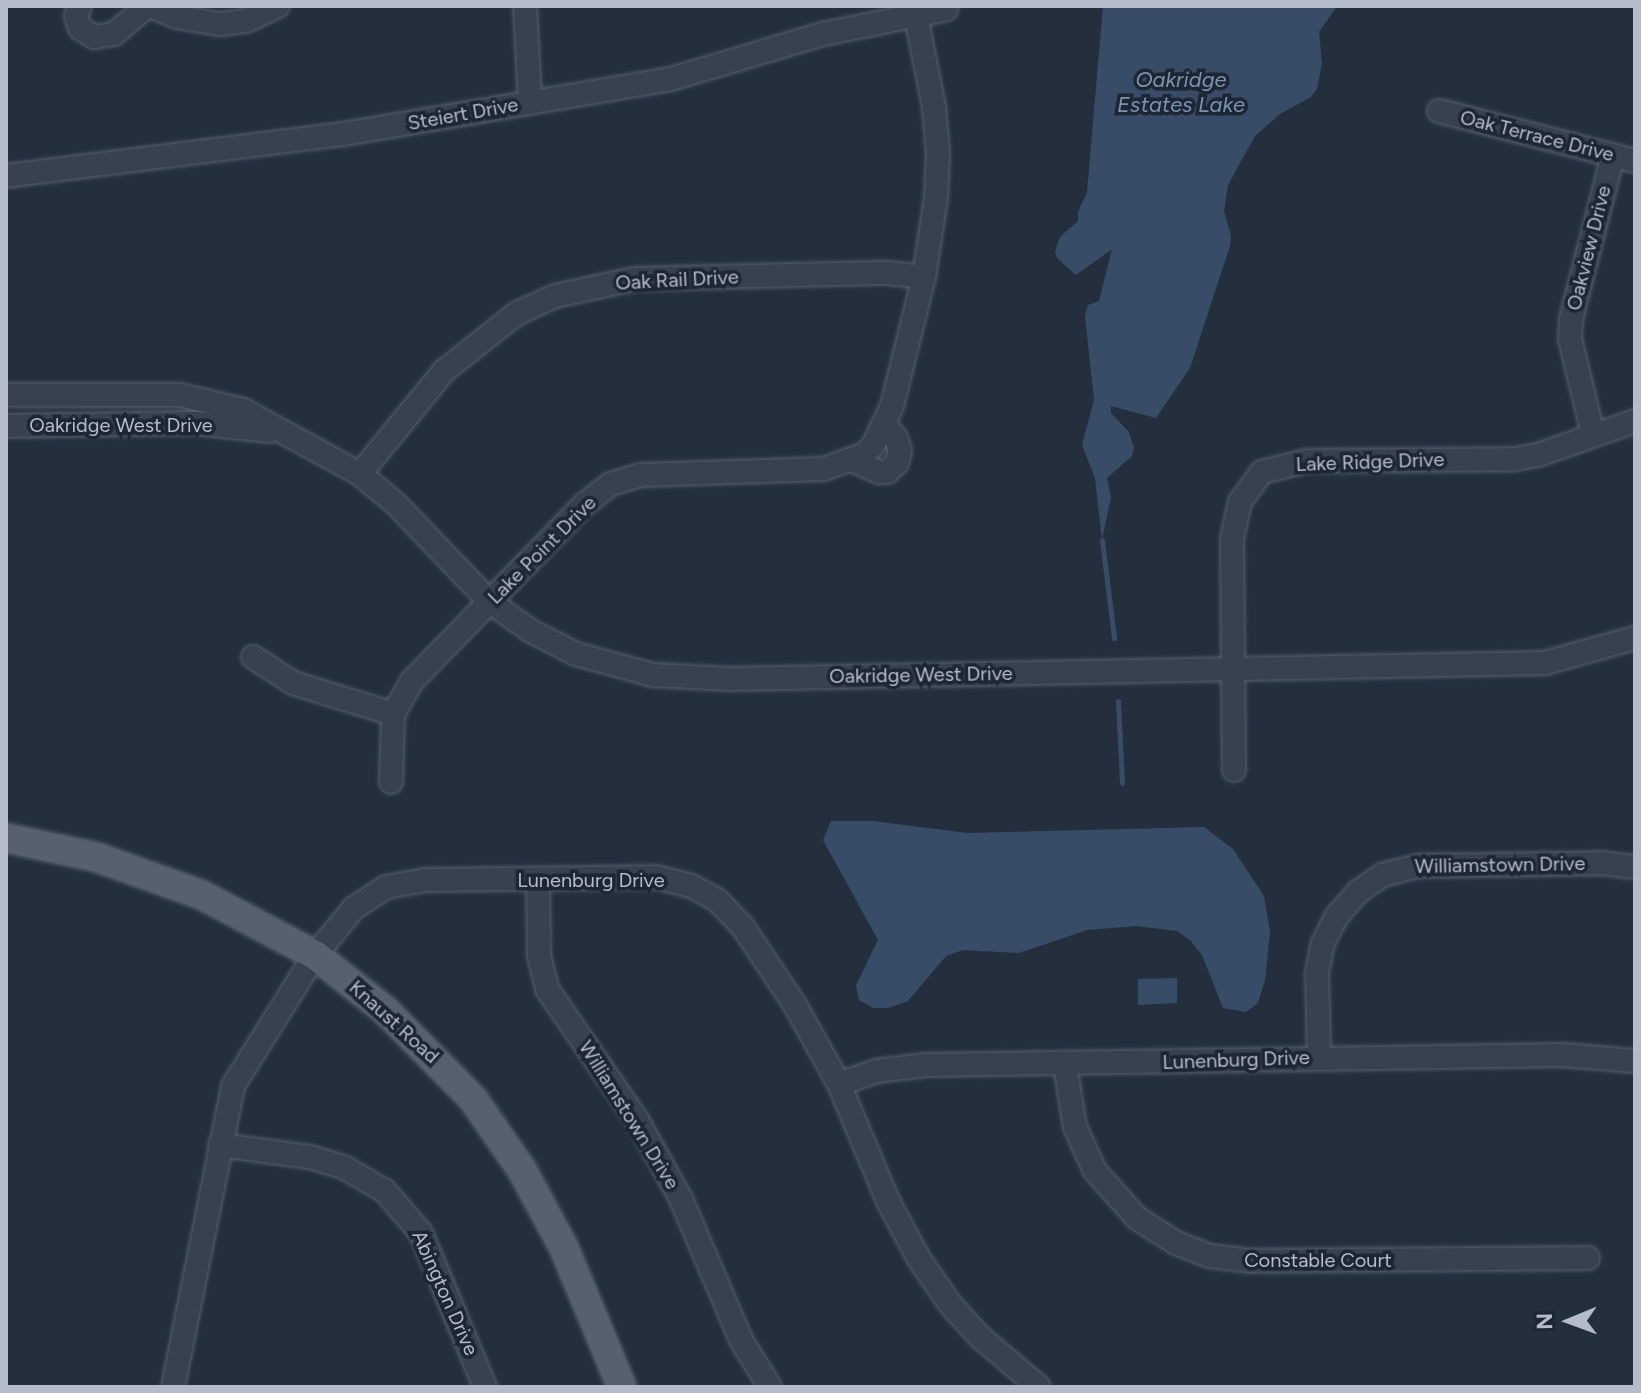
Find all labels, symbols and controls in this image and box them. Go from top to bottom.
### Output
water label: Oakridge Estates Lake [1117,66,1245,118]
street label: Steiert Drive [406,92,520,136]
street label: Oak Terrace Drive [1458,105,1616,167]
street label: Oakview Drive [1562,183,1616,313]
street label: Oak Rail Drive [615,265,739,295]
street label: Oakridge West Drive [29,413,213,437]
street label: Lake Ridge Drive [1295,447,1445,477]
street label: Lake Point Drive [483,491,601,609]
street label: Oakridge West Drive [829,661,1013,689]
street label: Williamstown Drive [1414,852,1586,878]
street label: Lunenburg Drive [517,868,665,892]
street label: Knaust Road [344,975,444,1069]
street label: Williamstown Drive [574,1036,684,1194]
street label: Lunenburg Drive [1162,1045,1310,1075]
street label: Abington Drive [407,1227,483,1359]
street label: Constable Court [1244,1248,1392,1272]
north arrow [1529,1281,1609,1361]
text: N [1531,1313,1558,1330]

